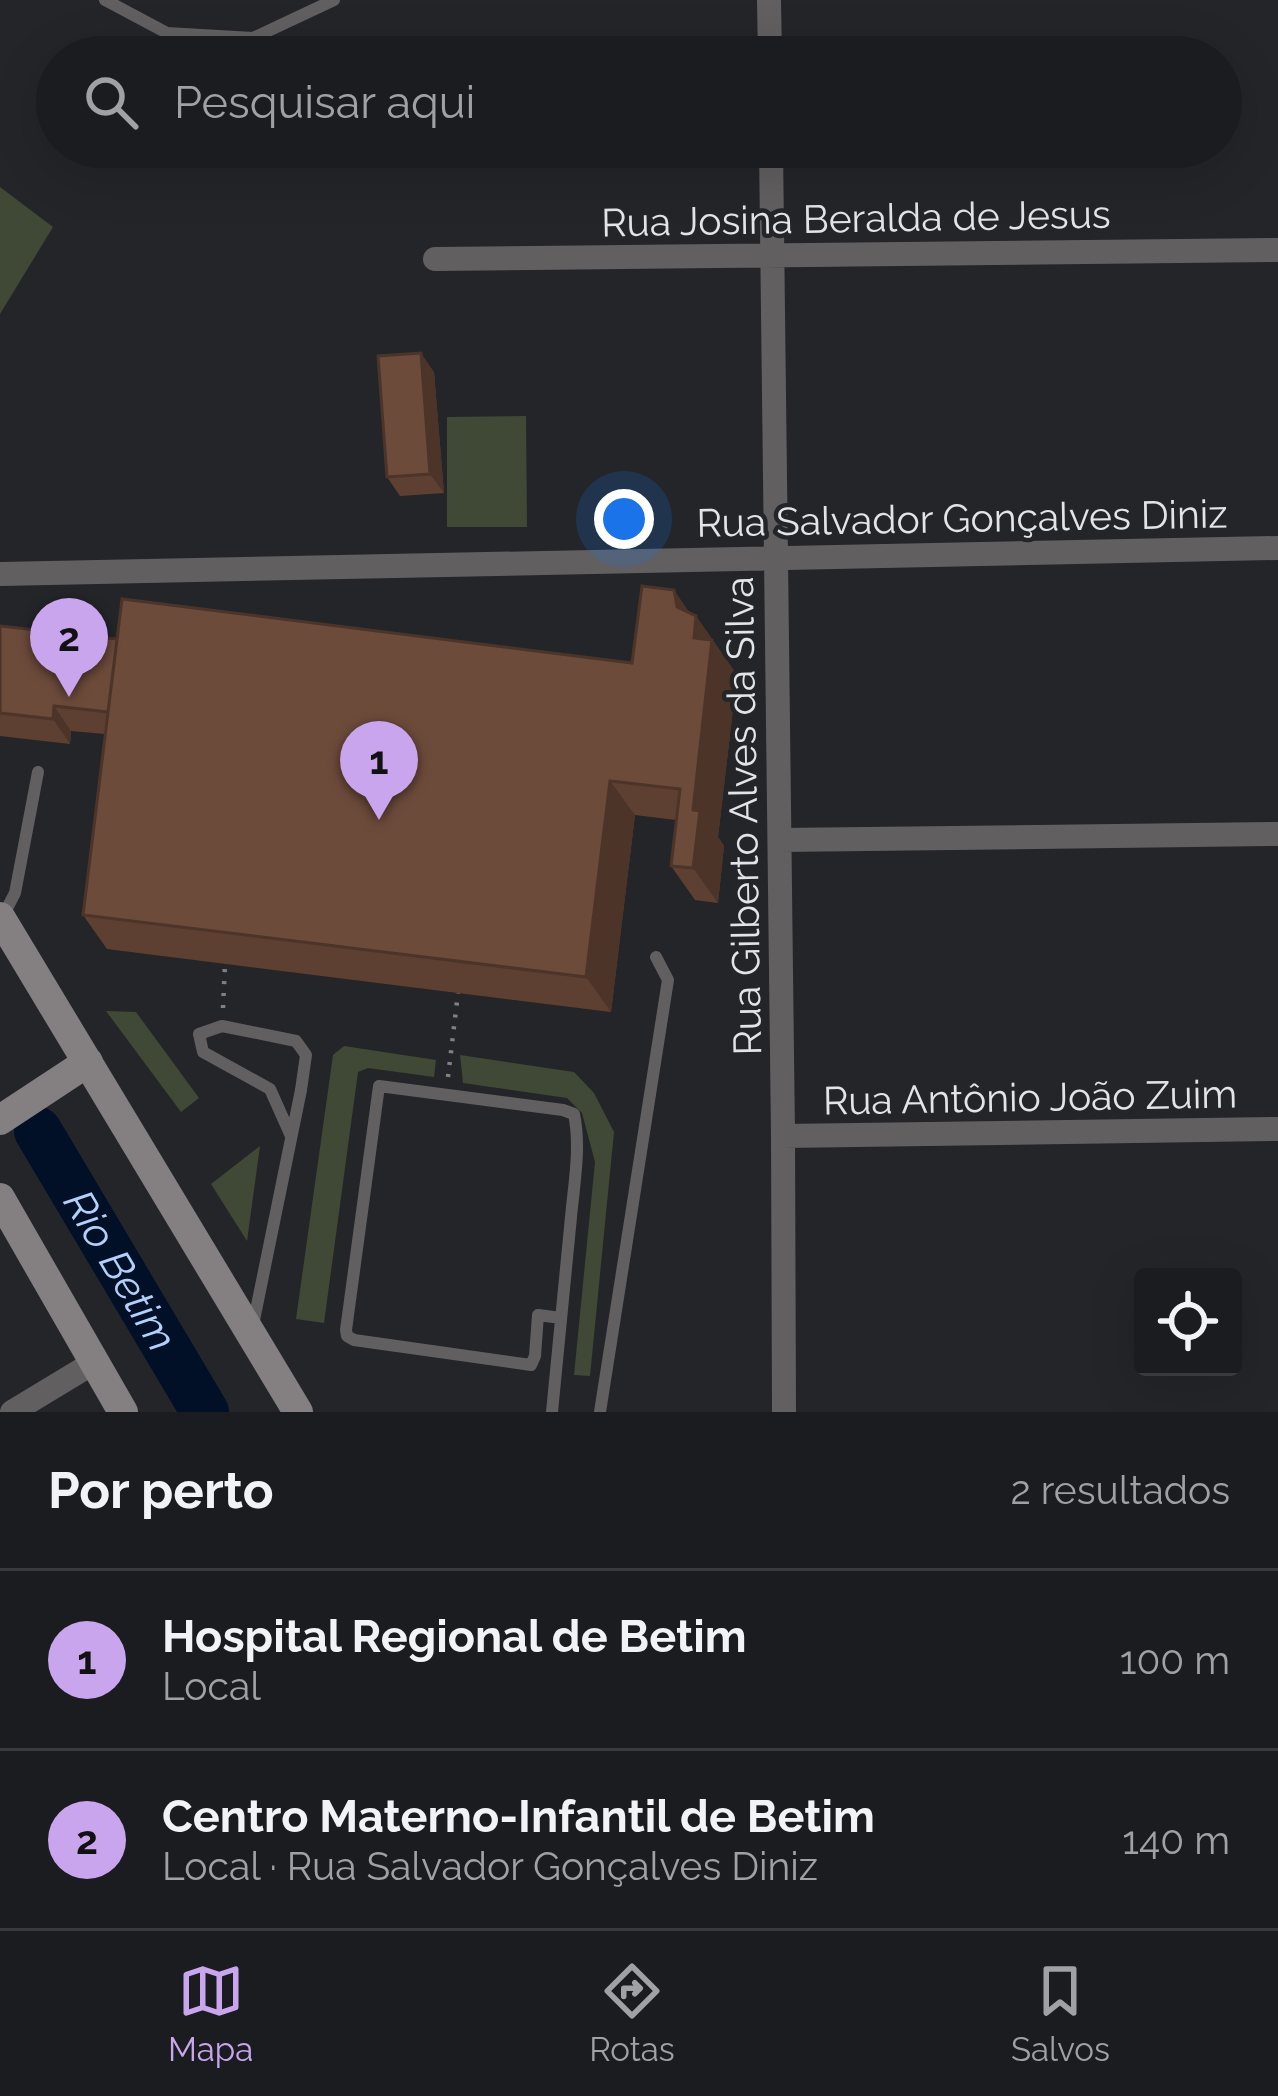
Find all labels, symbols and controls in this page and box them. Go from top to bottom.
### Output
search box [36,36,1242,168]
icon: search [78,69,144,135]
text: Pesquisar aqui [174,76,475,129]
street label: Rua Josina Beralda de Jesus [601,191,1111,245]
your location [594,489,654,549]
street label: Rua Salvador Gonçalves Diniz [696,490,1228,546]
street label: Rua Gilberto Alves da Silva [716,576,770,1056]
pin: 2 [30,598,108,697]
pin: 1 [340,721,418,820]
street label: Rua Antônio João Zuim [823,1070,1237,1124]
water label: Rio Betim [54,1181,187,1360]
map controls [1134,1268,1242,1376]
button: locate [1134,1268,1242,1376]
text: Por perto [48,1460,274,1520]
text: 2 resultados [1011,1467,1230,1513]
text: Hospital Regional de Betim [162,1610,747,1663]
text: 1 [77,1637,97,1683]
text: 100 m [1120,1637,1230,1683]
text: Local [162,1663,261,1709]
text: Centro Materno-Infantil de Betim [162,1790,875,1843]
text: 2 [76,1817,98,1863]
text: 140 m [1122,1817,1230,1863]
text: Local · Rua Salvador Gonçalves Diniz [162,1843,818,1889]
tab: Mapa [168,1958,253,2069]
tab: Rotas [589,1958,675,2069]
tab: Salvos [1011,1958,1110,2069]

